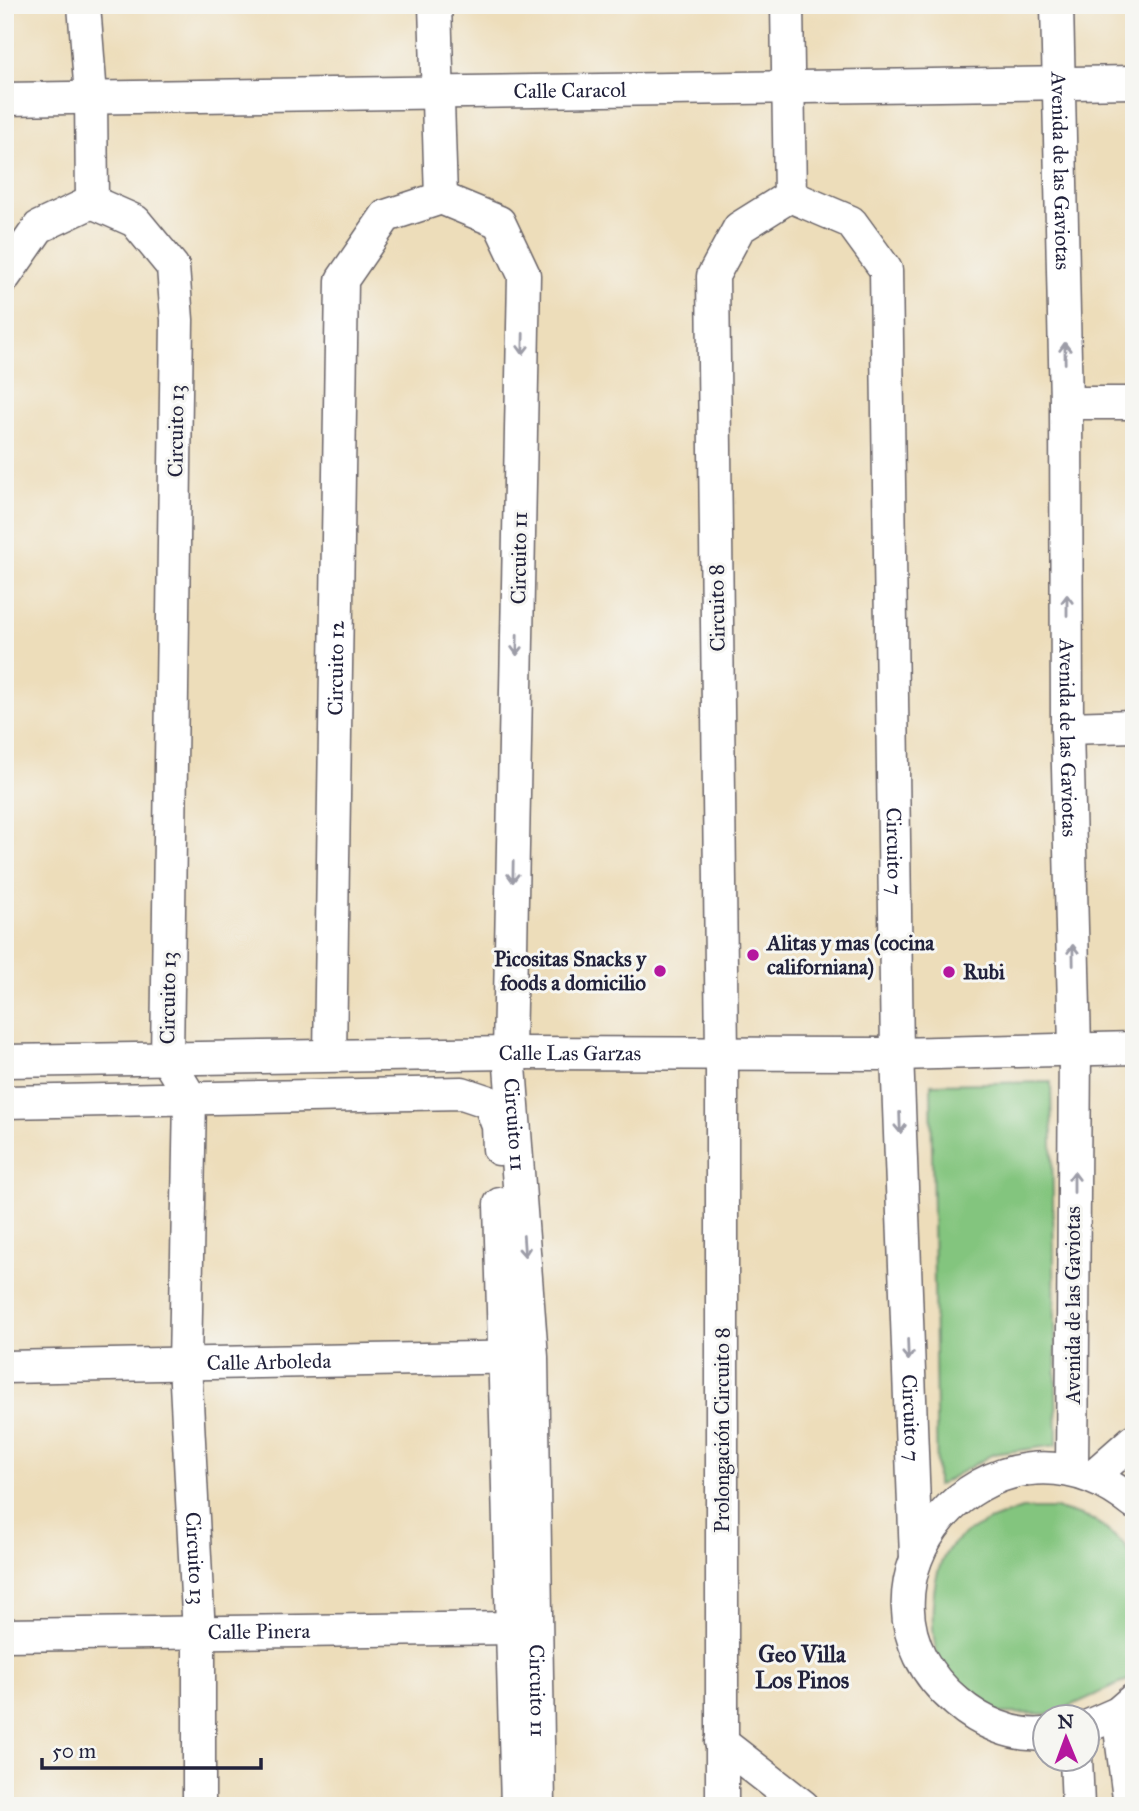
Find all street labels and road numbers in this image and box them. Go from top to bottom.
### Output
street label: Avenida de las Gaviotas [1045,71,1076,270]
street label: Calle Caracol [513,77,627,104]
street label: Circuito 13 [162,384,190,478]
street label: Circuito 11 [505,511,533,605]
street label: Circuito 8 [703,564,731,652]
street label: Circuito 12 [322,620,350,716]
street label: Avenida de las Gaviotas [1054,638,1083,837]
street label: Circuito 7 [881,807,908,895]
street label: Circuito 13 [154,951,182,1045]
street label: Calle Las Garzas [498,1040,641,1066]
street label: Circuito 11 [498,1077,531,1172]
street label: Avenida de las Gaviotas [1060,1206,1086,1405]
street label: Prolongación Circuito 8 [709,1327,735,1533]
street label: Calle Arboleda [206,1348,332,1376]
street label: Circuito 7 [896,1374,925,1462]
street label: Circuito 13 [180,1511,210,1606]
street label: Calle Pinera [208,1618,311,1645]
street label: Circuito 11 [523,1644,551,1737]

